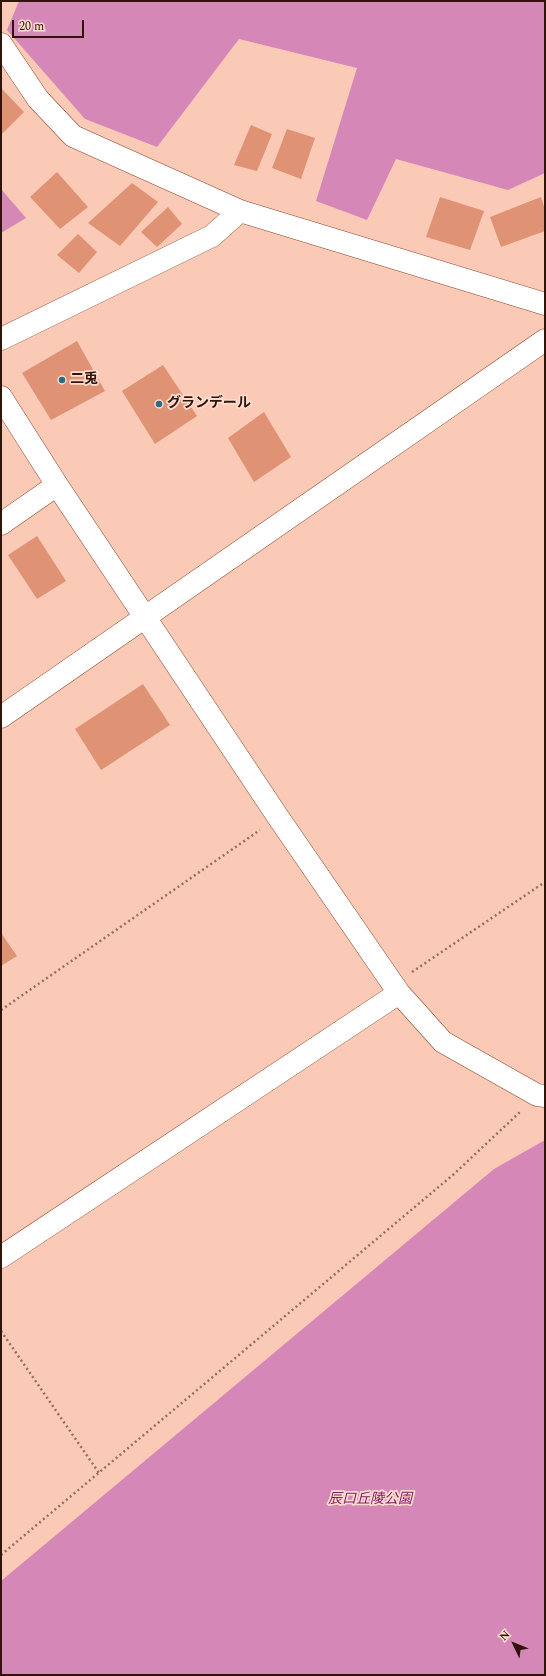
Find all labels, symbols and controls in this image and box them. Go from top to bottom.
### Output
scale bar [14,12,86,38]
text: 20 m [19,17,44,36]
place label: 二兎 [70,372,98,388]
marker: 二兎 [57,375,67,385]
place label: グランデール [167,396,251,412]
marker: グランデール [154,399,164,409]
park label: 辰口丘陵公園 [328,1492,412,1508]
north arrow [494,1624,534,1664]
text: N [496,1626,514,1645]

